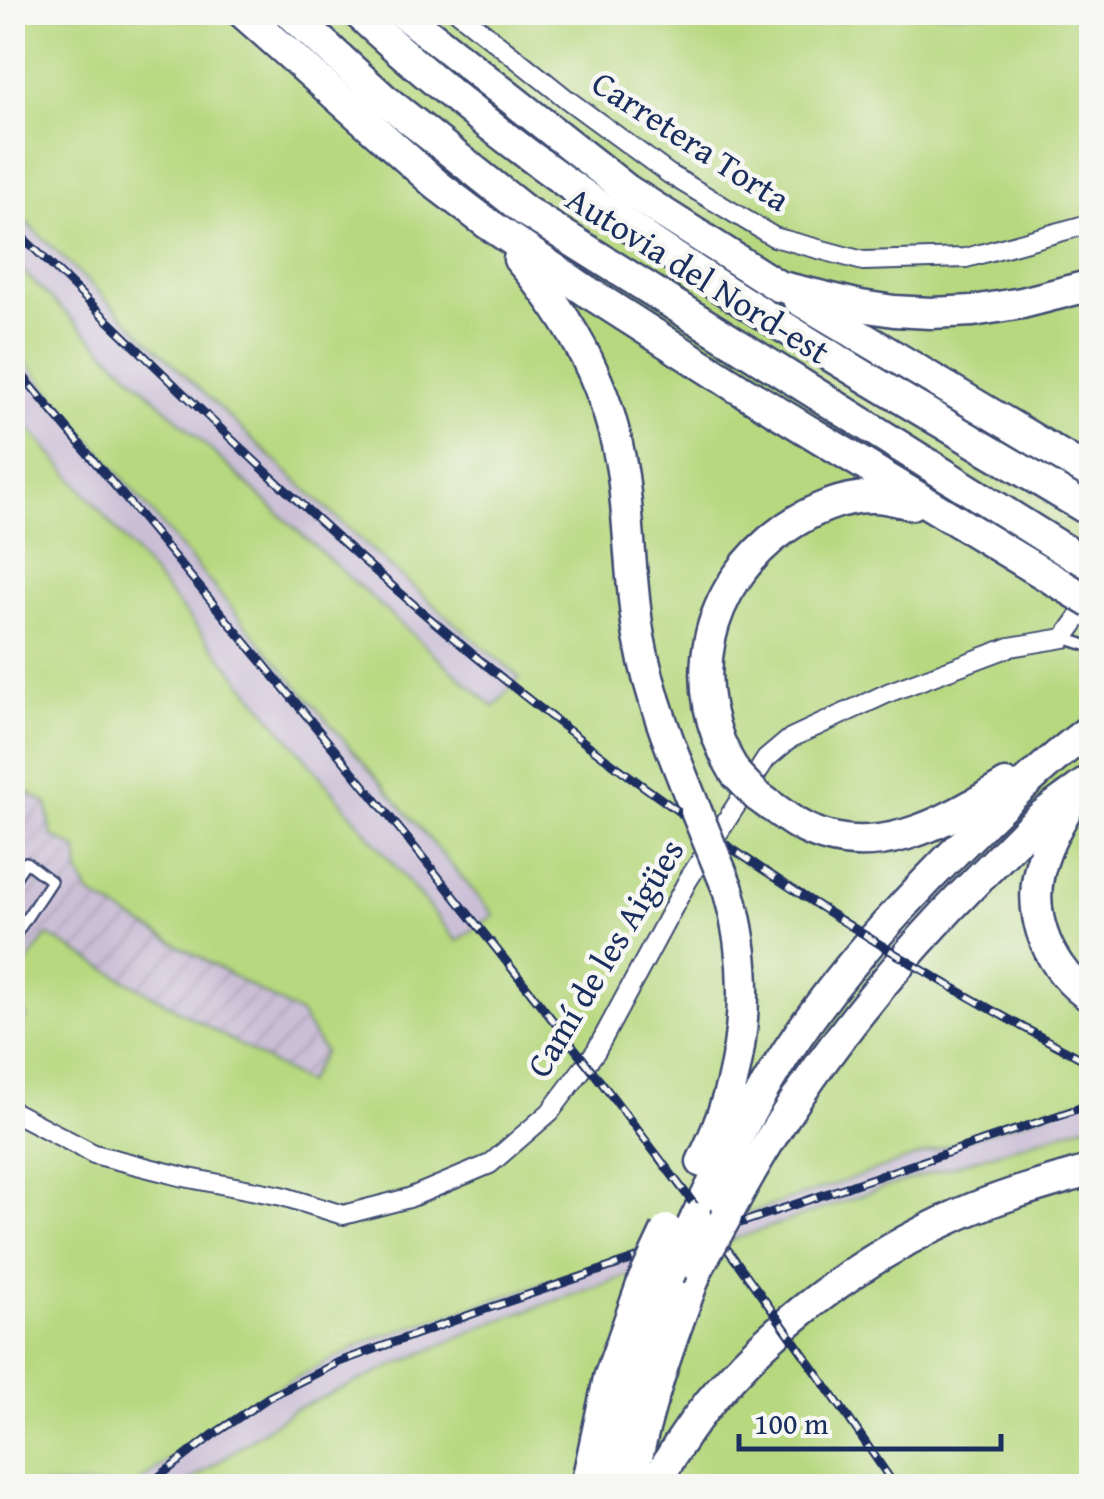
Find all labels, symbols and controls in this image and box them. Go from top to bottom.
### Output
street label: Carretera Torta [582,57,801,224]
street label: Autovia del Nord-est [557,173,840,376]
street label: Camí de les Aigües [513,829,696,1087]
scale bar [739,1389,1002,1451]
text: 100 m [754,1401,829,1445]

